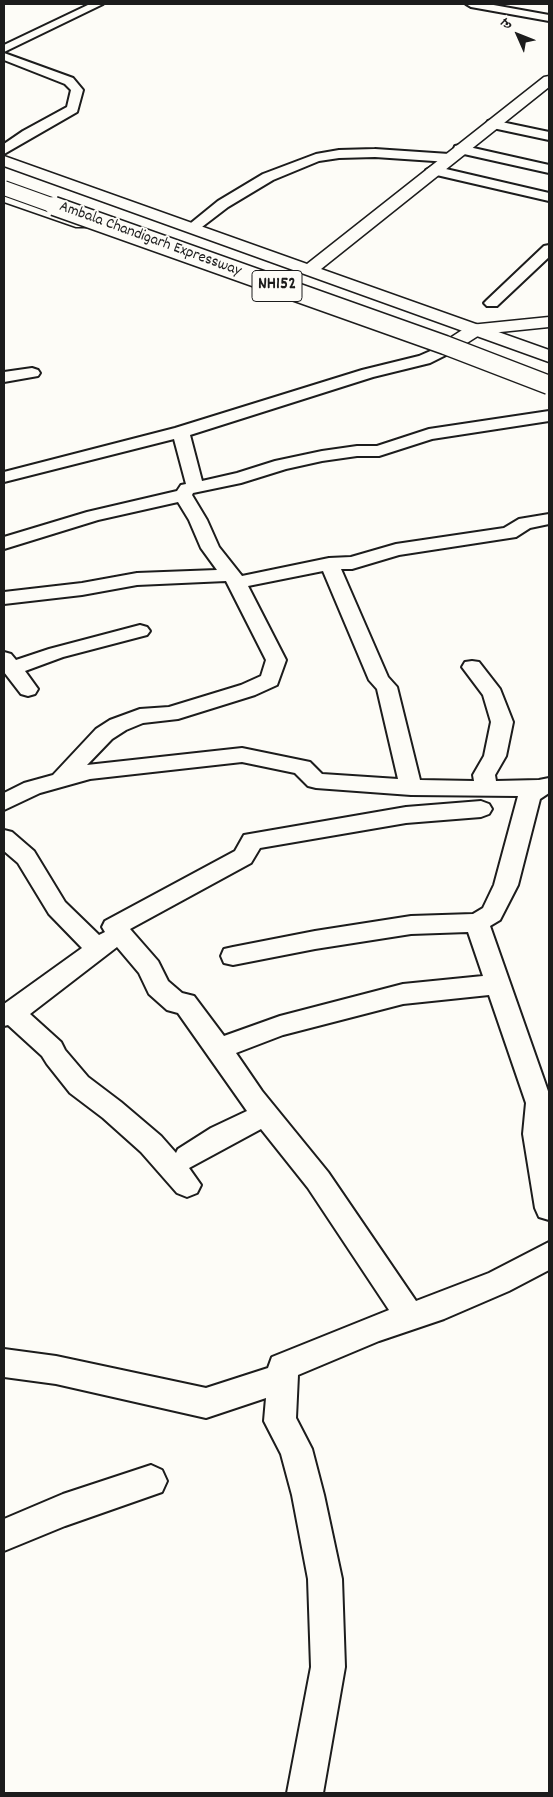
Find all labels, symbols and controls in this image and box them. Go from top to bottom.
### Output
north arrow [493,10,543,60]
text: उ [497,15,517,34]
street label: Ambala Chandigarh Expressway [56,198,244,282]
road number: NH152 [252,270,302,302]

